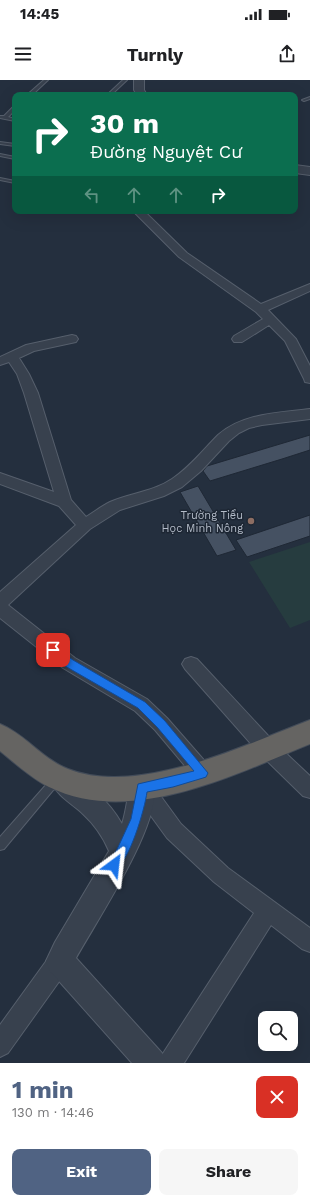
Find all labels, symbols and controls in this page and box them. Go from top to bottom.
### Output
text: 14:45 [20,5,59,23]
icon: menu [12,43,34,65]
icon: share [276,43,298,65]
text: Turnly [127,44,183,65]
text: 30 m [90,107,159,140]
icon: right [24,108,76,160]
text: Đường Nguyệt Cư [90,141,242,162]
icon: left [81,184,103,206]
icon: ahead [123,184,145,206]
icon: ahead [165,184,187,206]
icon: right [207,184,229,206]
place label: Trường Tiểu Học Minh Nông [162,509,243,535]
marker: Trường Tiểu Học Minh Nông [246,516,256,526]
pin [36,633,70,667]
icon: arrive [42,639,64,661]
position arrow [93,844,135,886]
map controls [258,1011,298,1051]
button: search [258,1011,298,1051]
text: 1 min [12,1076,74,1104]
button: close [256,1076,298,1118]
text: 130 m · 14:46 [12,1105,94,1120]
button: Exit [12,1149,151,1195]
button: Share [159,1149,298,1195]

